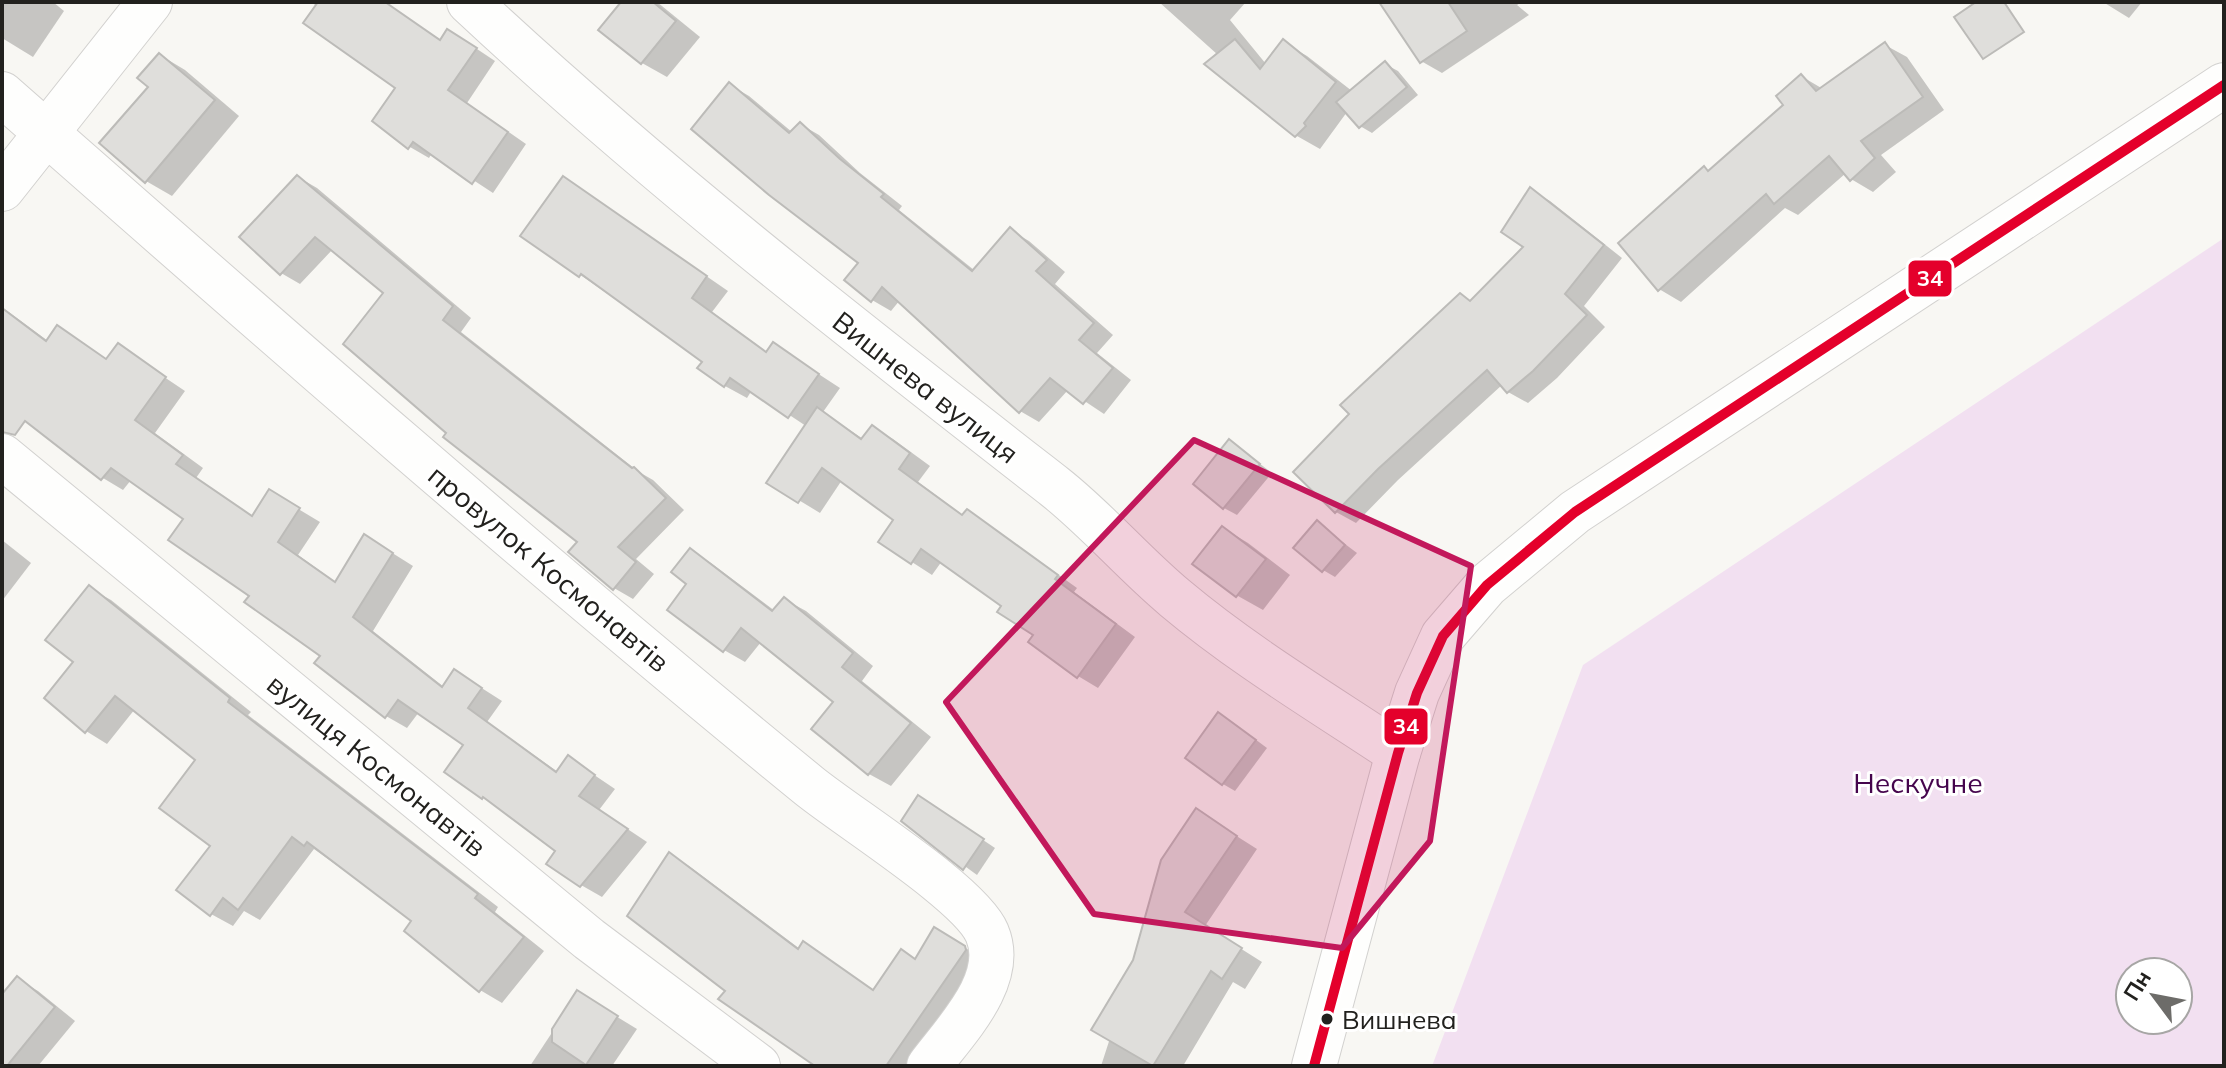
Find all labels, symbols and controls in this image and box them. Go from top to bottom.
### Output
line badge: 34 [1907,259,1953,298]
text: 34 [1917,264,1943,292]
street label: Вишнева вулиця [826,304,1026,470]
street label: провулок Космонавтів [421,457,677,679]
street label: вулиця Космонавтів [260,666,494,864]
line badge: 34 [1383,707,1429,746]
text: 34 [1393,712,1419,740]
park label: Нескучне [1853,765,1983,800]
north arrow [2114,956,2194,1036]
text: Пн [2117,965,2157,1006]
place label: Вишнева [1342,1003,1457,1036]
marker: Вишнева [1319,1011,1335,1027]

